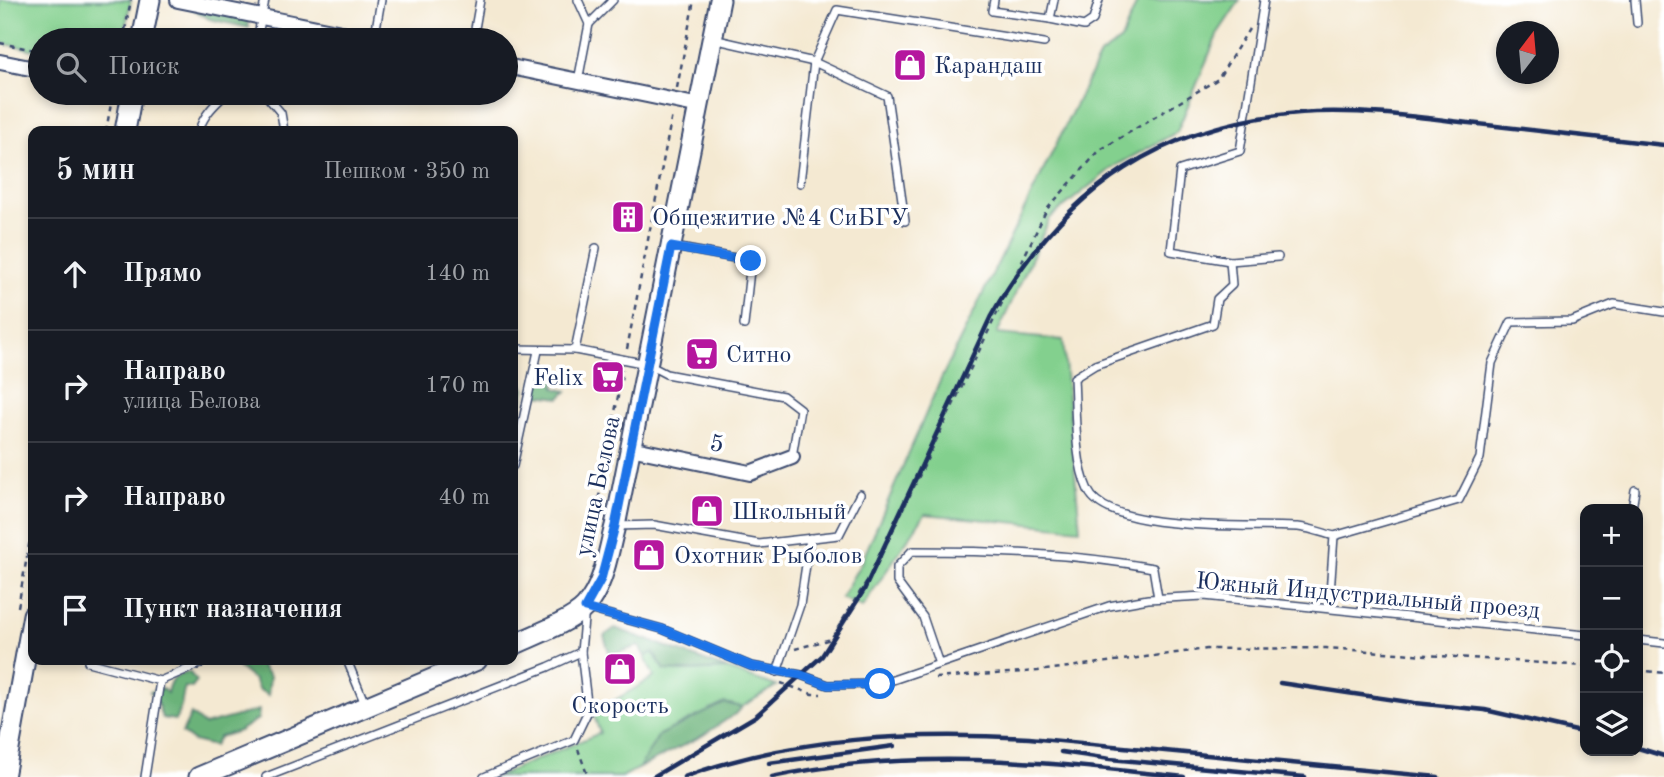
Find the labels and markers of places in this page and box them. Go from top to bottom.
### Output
shop icon: Карандаш [891,46,929,84]
place label: Карандаш [934,55,1043,79]
building icon: Общежитие №4 СиБГУ [609,198,647,236]
place label: Общежитие №4 СиБГУ [652,207,909,231]
supermarket icon: Ситно [683,335,721,373]
place label: Ситно [726,344,791,368]
supermarket icon: Felix [589,358,627,396]
place label: Felix [533,367,584,391]
shop icon: Школьный [688,492,726,530]
place label: Школьный [732,501,846,525]
shop icon: Охотник Рыболов [630,536,668,574]
place label: Охотник Рыболов [674,545,862,569]
shop icon: Скорость [601,650,639,688]
place label: Скорость [571,695,669,719]

